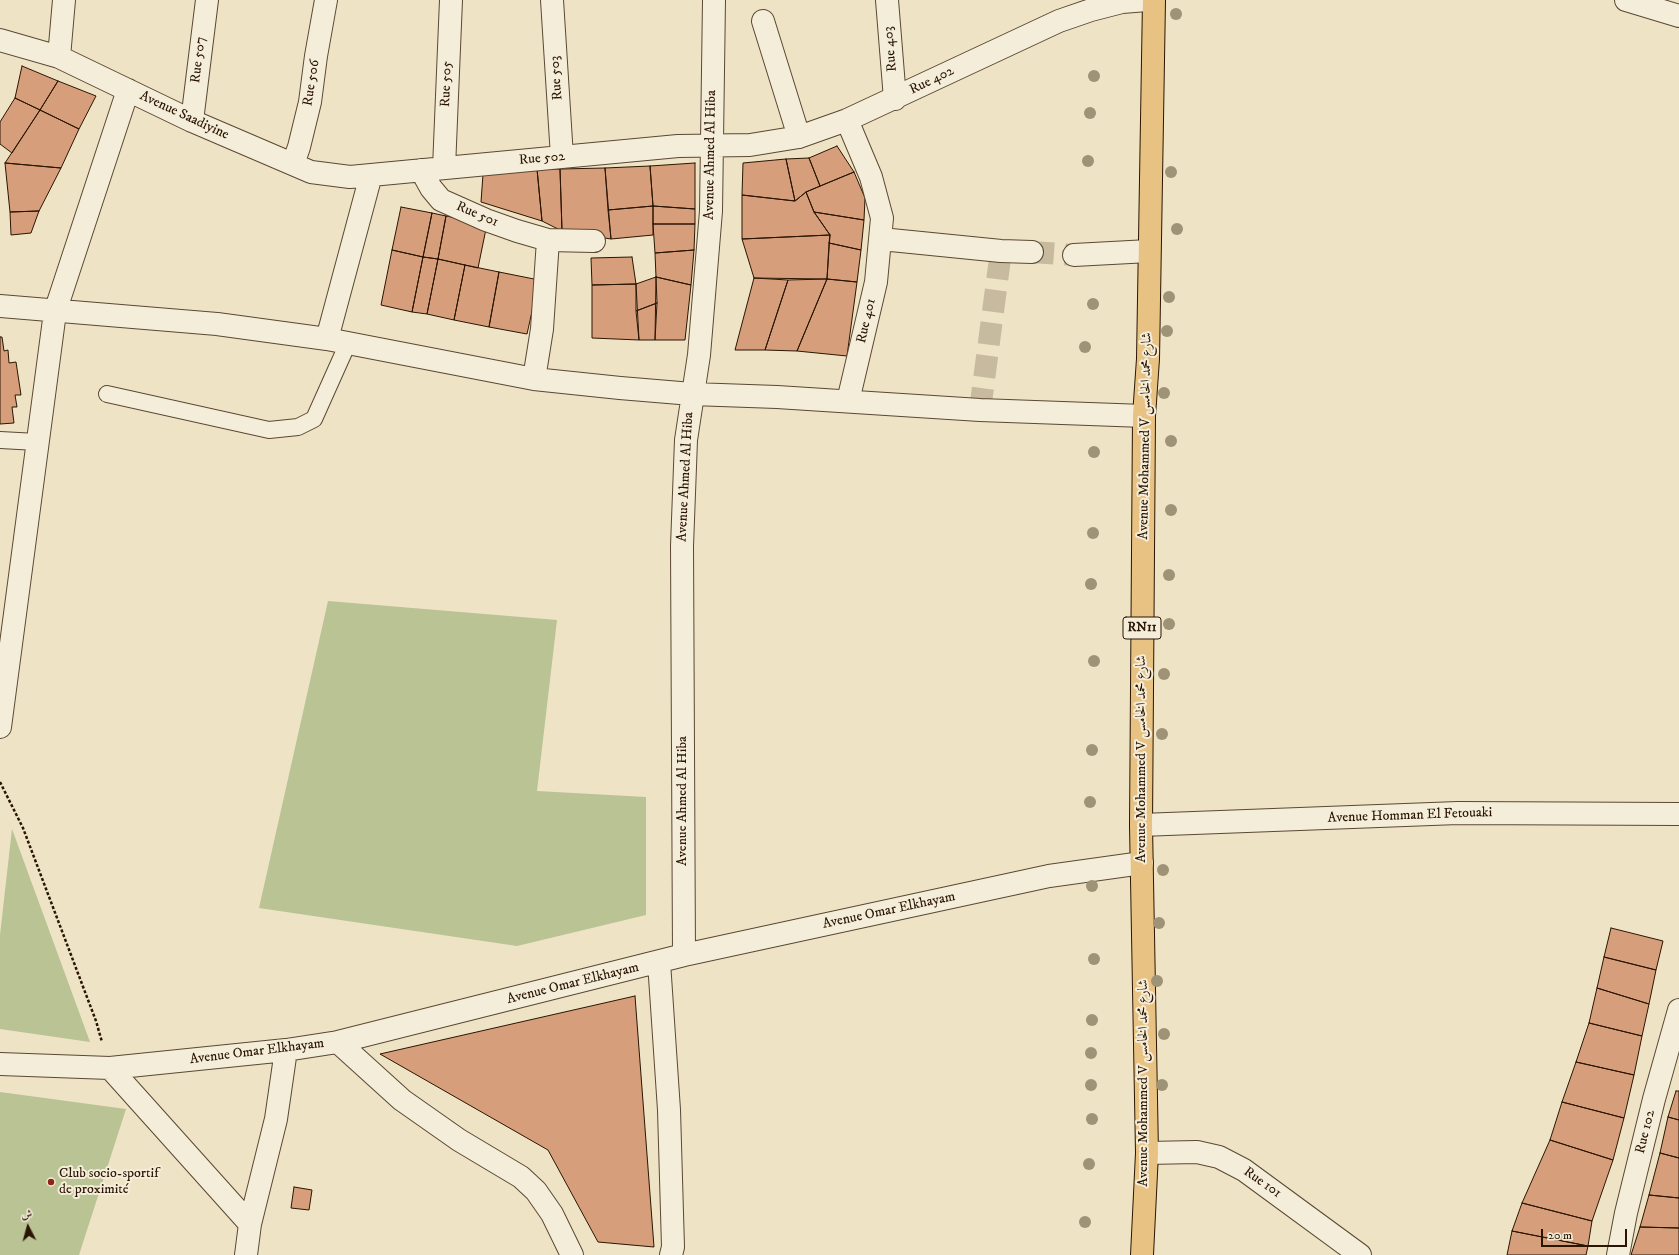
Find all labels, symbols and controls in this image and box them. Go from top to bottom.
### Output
street label: Rue 403 [881,26,901,72]
street label: Rue 507 [188,36,210,84]
street label: Rue 503 [547,55,567,101]
street label: Rue 506 [300,59,324,107]
street label: Rue 505 [438,61,456,107]
street label: Rue 402 [907,63,957,99]
street label: Avenue Saadiyine [137,88,231,144]
street label: Avenue Ahmed Al Hiba [701,90,721,220]
street label: Rue 502 [518,149,566,169]
street label: Rue 501 [453,199,501,231]
street label: Rue 401 [854,297,880,345]
street label: Avenue Mohammed V شارع محمد الخامس [1136,332,1156,540]
street label: Avenue Ahmed Al Hiba [674,412,698,542]
road number: RN11 [1123,617,1161,639]
street label: Avenue Mohammed V شارع محمد الخامس [1134,655,1150,863]
street label: Avenue Ahmed Al Hiba [675,736,691,866]
street label: Avenue Homman El Fetouaki [1327,805,1493,827]
street label: Avenue Omar Elkhayam [821,889,957,933]
street label: Avenue Omar Elkhayam [505,959,641,1009]
street label: Avenue Mohammed V شارع محمد الخامس [1136,979,1152,1187]
street label: Avenue Omar Elkhayam [189,1035,325,1069]
street label: Rue 102 [1632,1108,1660,1156]
street label: Rue 101 [1240,1164,1284,1202]
place label: Club socio-sportif de proximité [59,1166,159,1198]
marker: Club socio-sportif de proximité [46,1177,56,1187]
north arrow [8,1207,48,1247]
text: ش [21,1208,33,1223]
scale bar [1543,1221,1629,1247]
text: 20 m [1548,1228,1572,1243]

